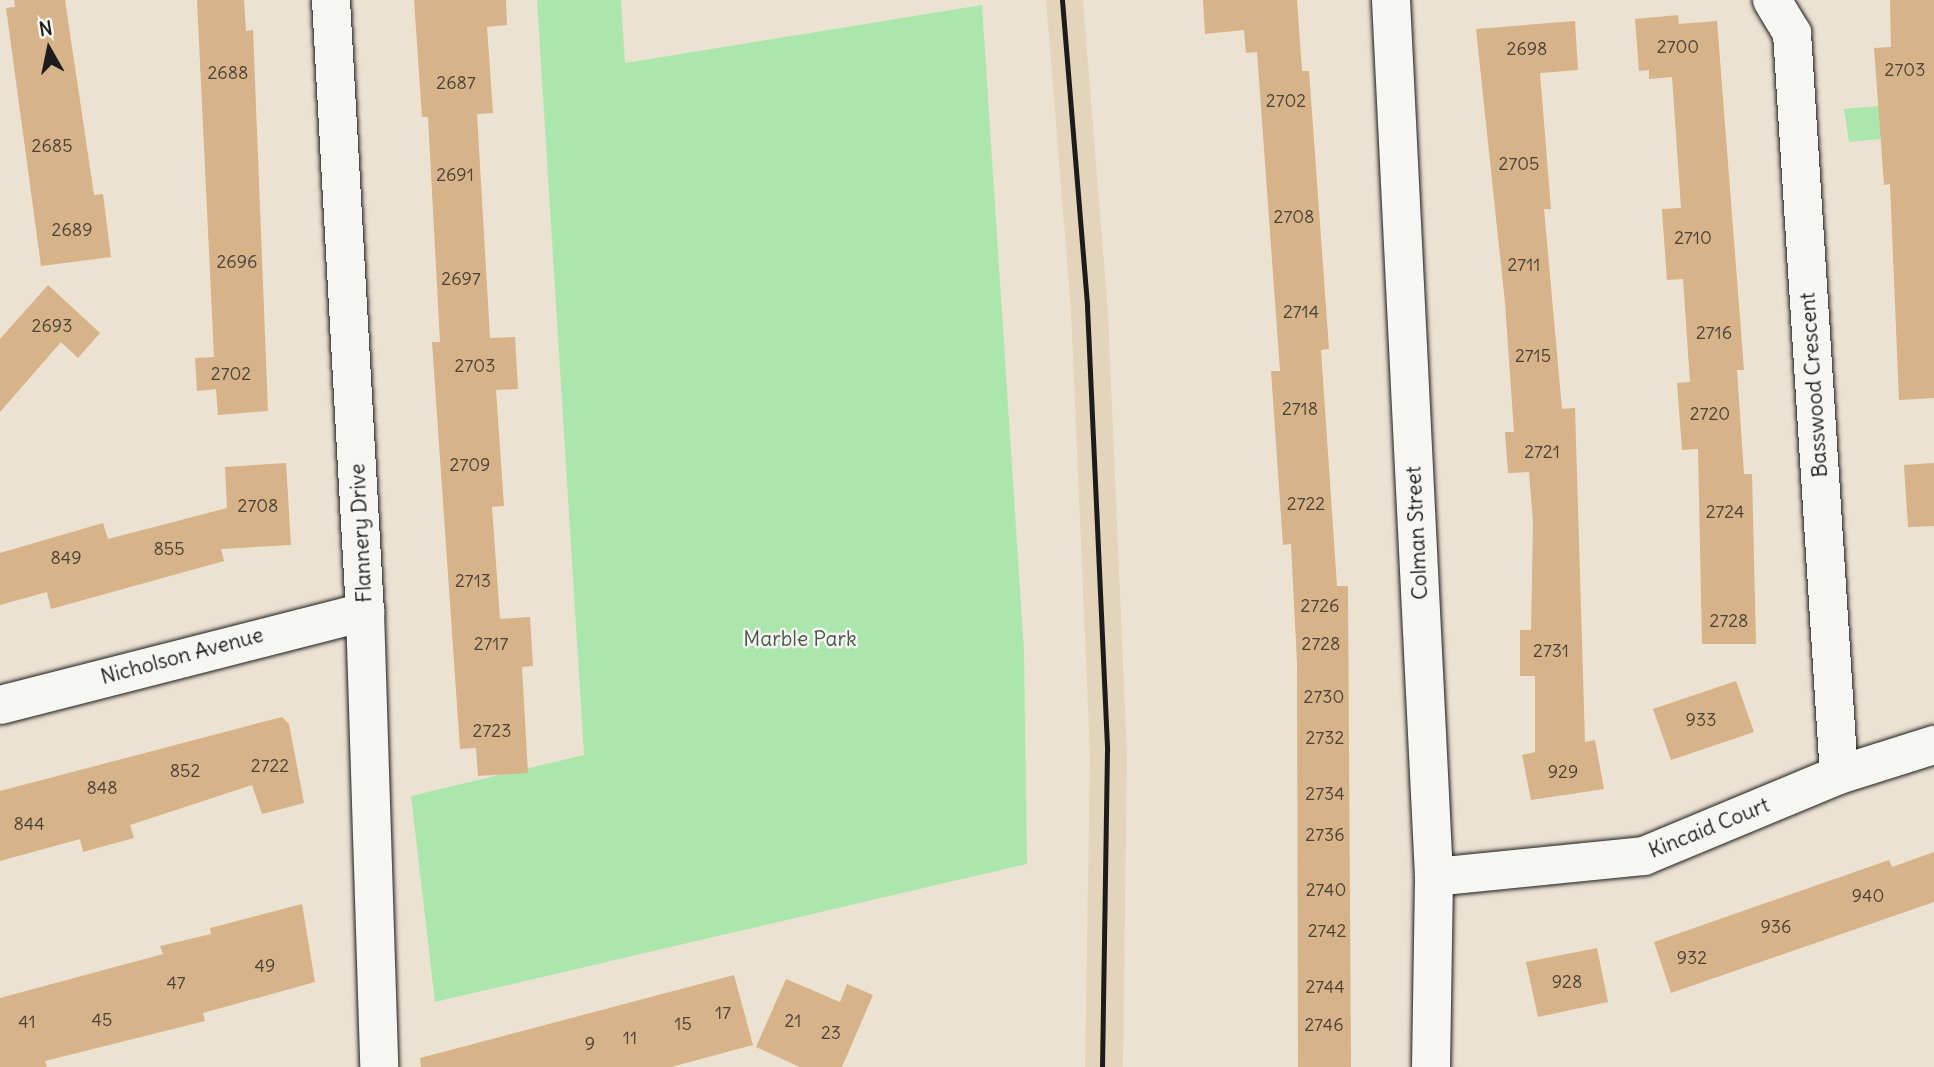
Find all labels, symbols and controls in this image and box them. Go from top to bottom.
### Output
north arrow [14,14,84,84]
text: N [37,15,54,41]
house number: 2700 [1657,36,1699,58]
house number: 2698 [1507,38,1547,60]
house number: 2703 [1885,59,1925,81]
house number: 2688 [208,62,248,84]
house number: 2687 [436,72,476,94]
house number: 2702 [1266,90,1306,112]
house number: 2685 [32,135,72,157]
house number: 2705 [1499,153,1539,175]
house number: 2691 [436,164,474,186]
house number: 2708 [1274,206,1314,228]
house number: 2689 [52,219,92,241]
house number: 2710 [1674,227,1712,249]
house number: 2696 [217,251,257,273]
house number: 2711 [1508,254,1540,276]
house number: 2697 [441,268,481,290]
street label: Basswood Crescent [1795,292,1833,478]
house number: 2714 [1283,301,1319,323]
house number: 2693 [32,315,72,337]
house number: 2716 [1696,322,1732,344]
house number: 2715 [1515,345,1551,367]
house number: 2703 [455,355,495,377]
house number: 2702 [211,363,251,385]
house number: 2718 [1282,398,1318,420]
house number: 2720 [1690,403,1730,425]
house number: 2721 [1524,441,1560,463]
house number: 2709 [450,454,490,476]
street label: Flannery Drive [345,463,377,603]
street label: Colman Street [1401,466,1433,600]
house number: 2722 [1287,493,1325,515]
house number: 2708 [238,495,278,517]
house number: 2724 [1706,501,1744,523]
house number: 855 [153,538,185,560]
house number: 849 [50,547,82,569]
house number: 2713 [455,570,491,592]
house number: 2726 [1301,595,1339,617]
house number: 2728 [1710,610,1748,632]
street label: Nicholson Avenue [98,622,266,690]
park label: Marble Park [743,626,857,652]
house number: 2717 [474,633,508,655]
house number: 2728 [1302,633,1340,655]
house number: 2731 [1533,640,1569,662]
house number: 2730 [1304,686,1344,708]
house number: 933 [1686,709,1716,731]
house number: 2723 [473,720,511,742]
house number: 2732 [1306,727,1344,749]
house number: 2722 [251,755,289,777]
house number: 852 [170,760,200,782]
house number: 929 [1548,761,1578,783]
house number: 848 [86,777,118,799]
house number: 2734 [1305,783,1345,805]
street label: Kincaid Court [1645,792,1773,864]
house number: 844 [13,813,45,835]
house number: 2736 [1305,824,1345,846]
house number: 2740 [1306,879,1346,901]
house number: 940 [1852,885,1884,907]
house number: 936 [1761,916,1791,938]
house number: 2742 [1308,920,1346,942]
house number: 932 [1677,947,1707,969]
house number: 49 [255,955,275,977]
house number: 928 [1552,971,1582,993]
house number: 47 [166,972,186,994]
house number: 2744 [1305,976,1345,998]
house number: 17 [715,1002,731,1024]
house number: 45 [92,1009,112,1031]
house number: 21 [784,1010,802,1032]
house number: 41 [18,1011,36,1033]
house number: 15 [674,1013,692,1035]
house number: 2746 [1304,1014,1344,1036]
house number: 23 [821,1022,841,1044]
house number: 11 [623,1027,637,1049]
house number: 9 [585,1033,595,1055]

